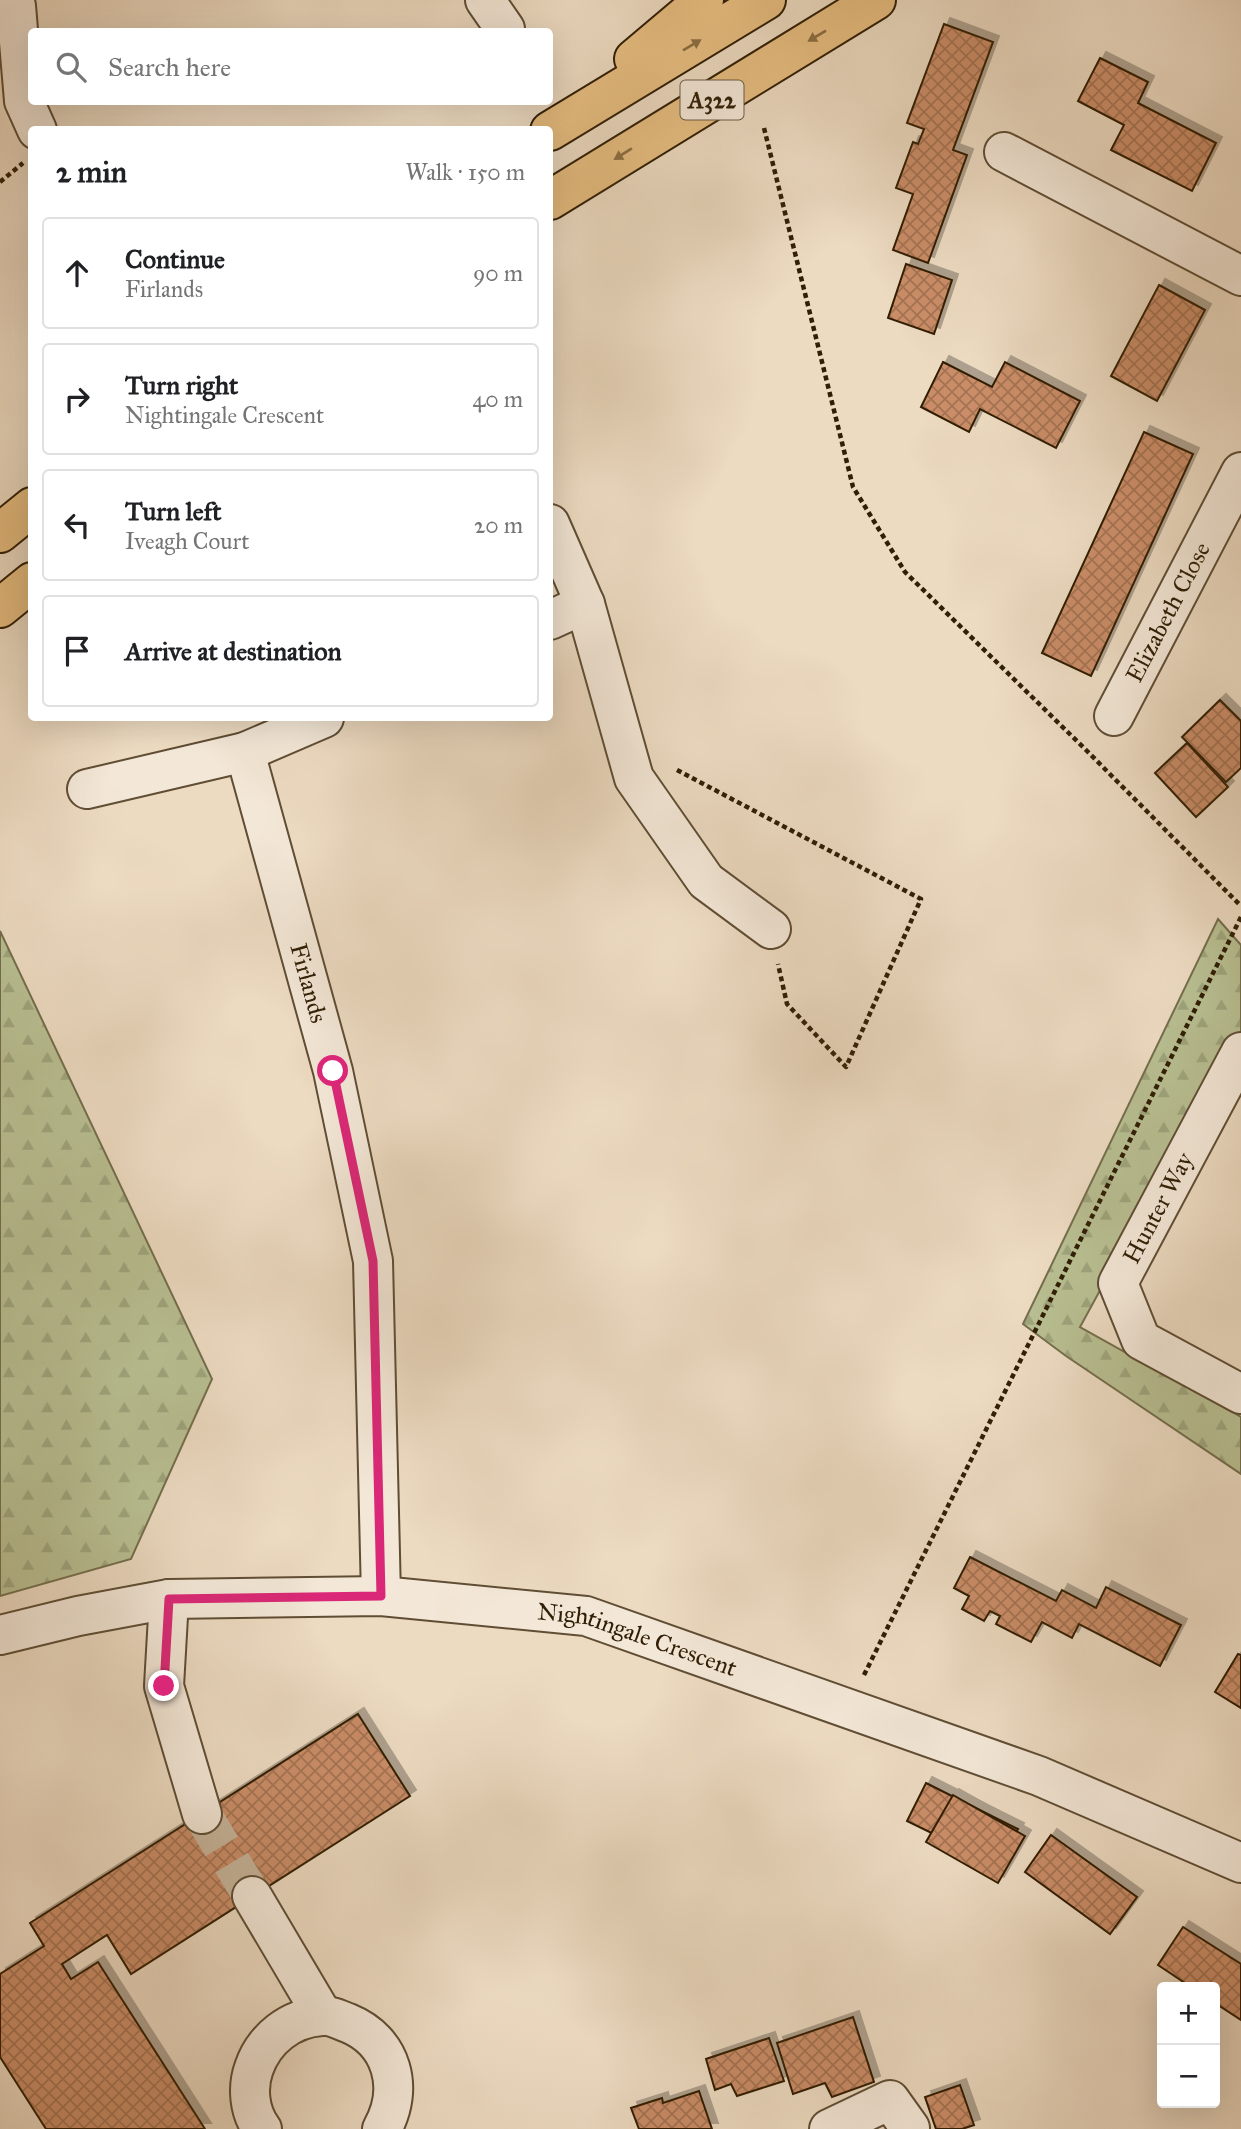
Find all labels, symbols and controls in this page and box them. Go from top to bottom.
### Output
search box [28,28,553,105]
one-way arrow [808,29,827,42]
one-way arrow [682,39,701,51]
icon: search [52,48,90,86]
text: Search here [108,51,231,83]
road number: A322 [680,80,744,120]
one-way arrow [614,148,633,161]
text: 2 min [56,154,127,190]
text: Walk · 150 m [405,158,525,186]
text: Continue [125,243,225,275]
icon: ahead [58,254,96,292]
text: 90 m [473,259,523,287]
text: Firlands [125,275,203,303]
text: Turn right [125,369,238,401]
icon: right [58,380,96,418]
text: 40 m [473,385,523,413]
text: Nightingale Crescent [125,401,324,429]
text: Turn left [125,495,221,527]
icon: left [58,506,96,544]
text: 20 m [474,511,523,539]
text: Iveagh Court [125,527,249,555]
street label: Elizabeth Close [1119,537,1217,687]
icon: arrive [58,632,96,670]
text: Arrive at destination [125,635,342,667]
street label: Firlands [283,940,334,1026]
route start [317,1055,348,1086]
street label: Hunter Way [1116,1147,1200,1269]
street label: Nightingale Crescent [536,1596,741,1683]
route end [148,1670,179,1701]
map controls [1157,1982,1220,2108]
button: + [1157,1982,1220,2045]
button: − [1157,2045,1220,2108]

